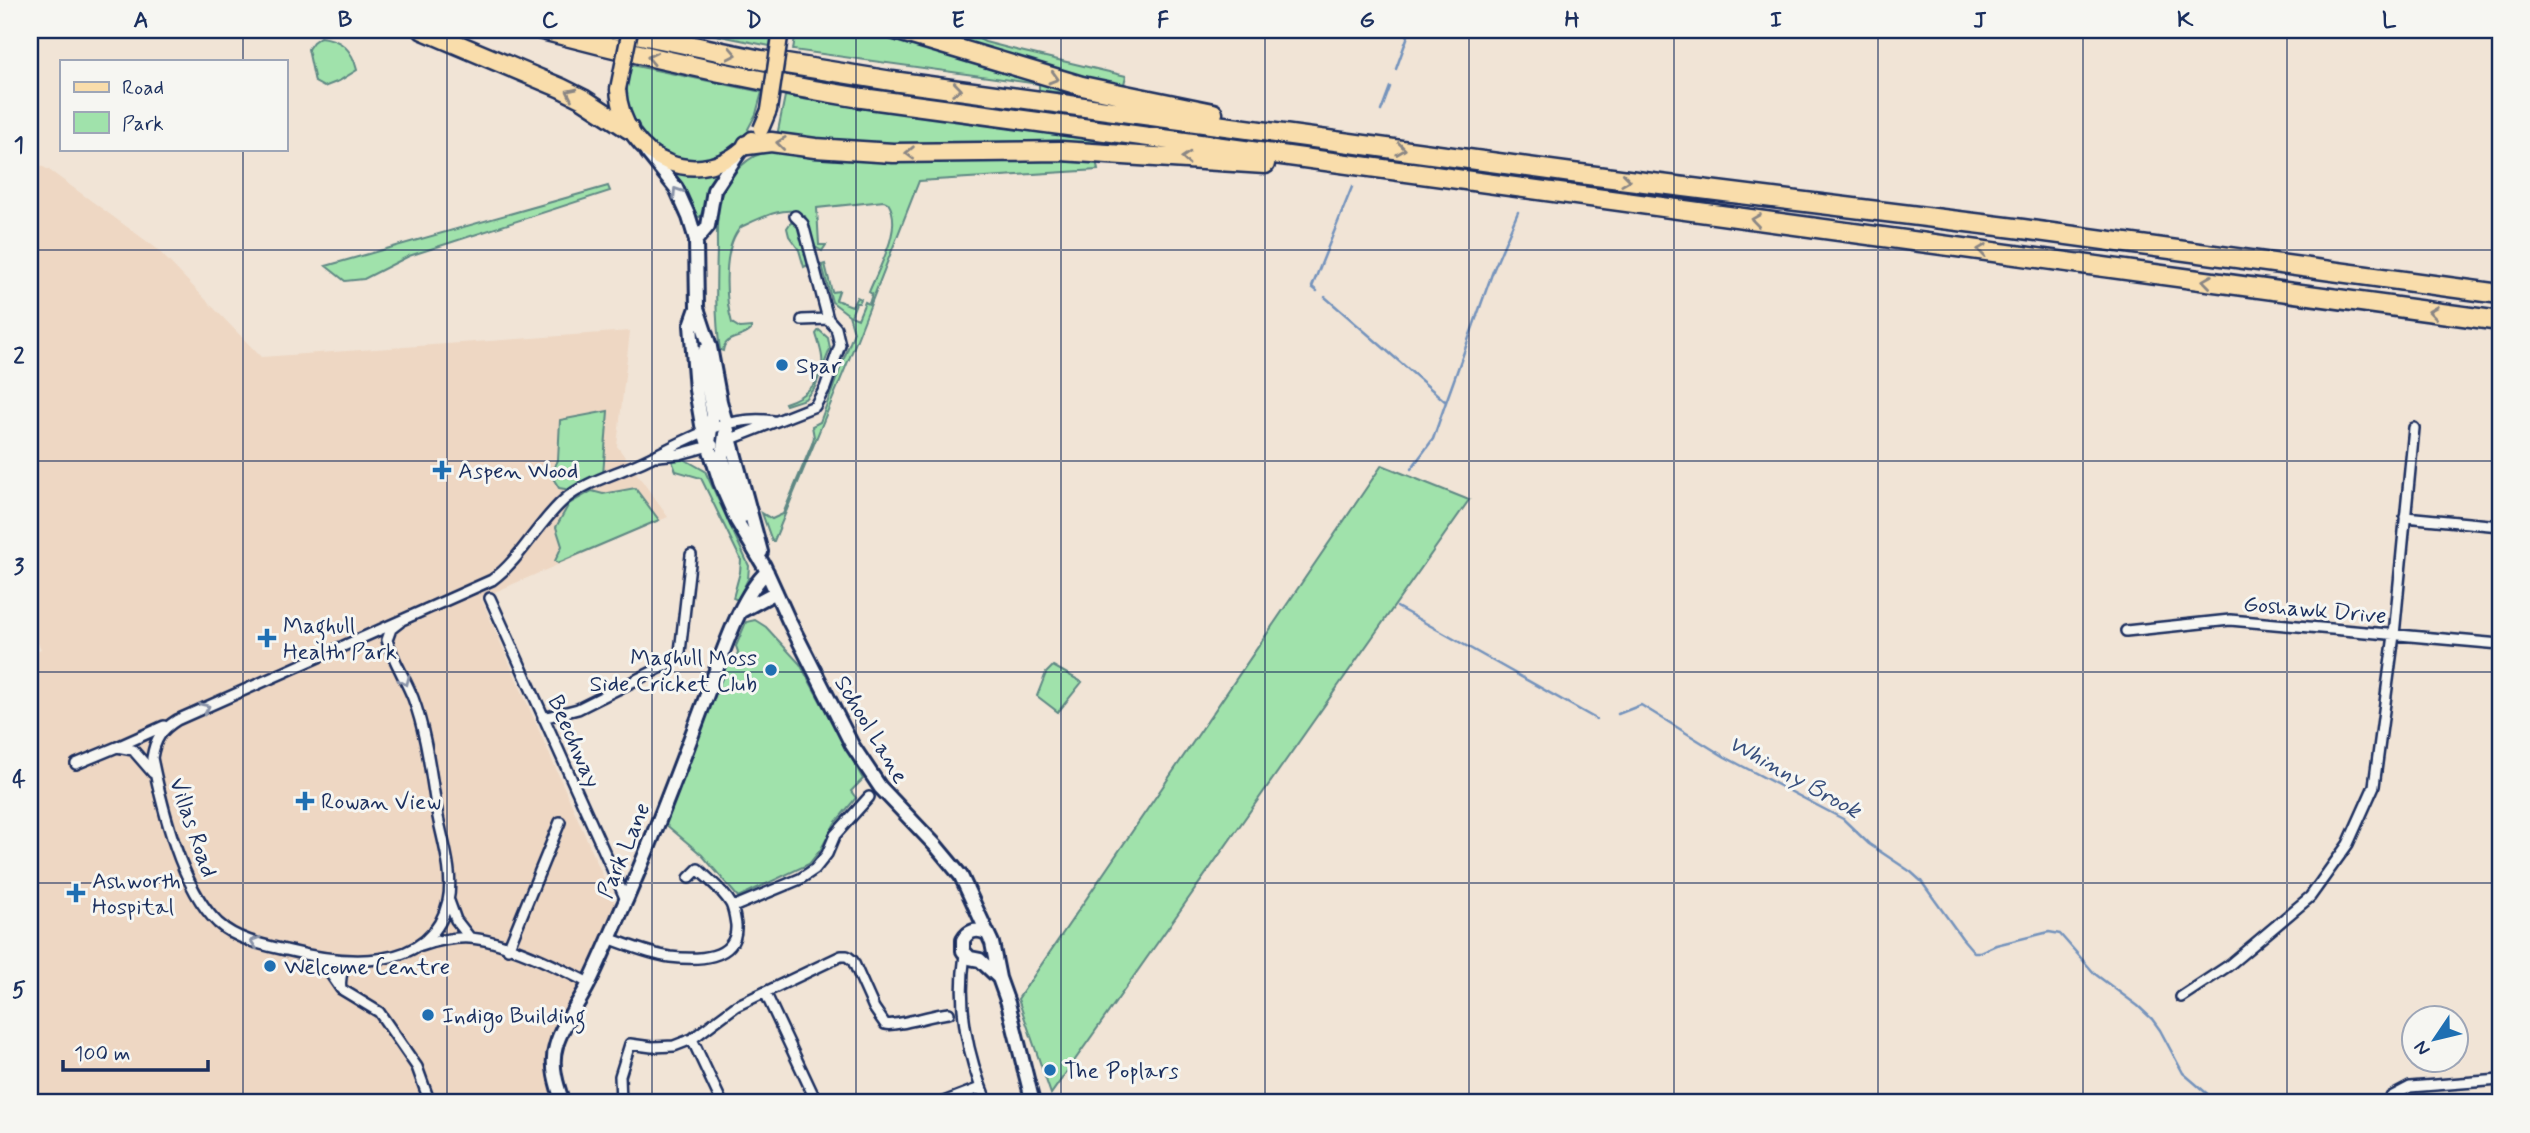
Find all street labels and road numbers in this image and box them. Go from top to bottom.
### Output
street label: Goshawk Drive [2242,590,2388,632]
street label: School Lane [826,671,914,790]
street label: Beechway [539,691,607,793]
street label: Villas Road [161,774,223,881]
street label: Park Lane [591,798,658,903]

